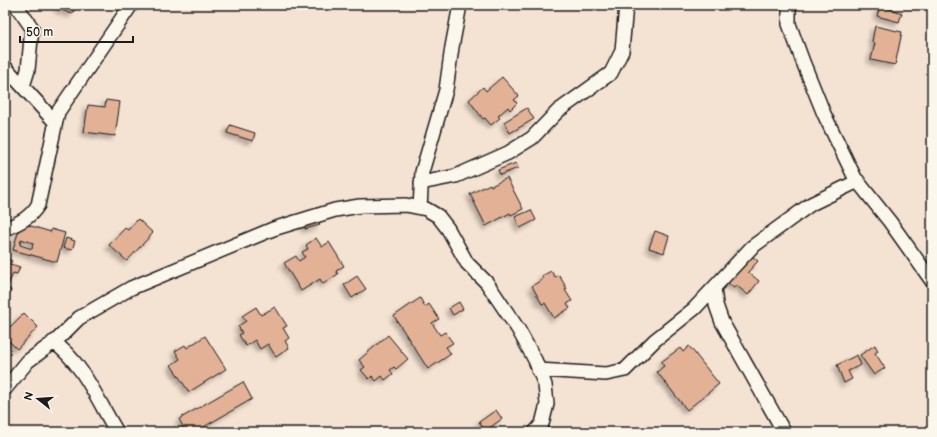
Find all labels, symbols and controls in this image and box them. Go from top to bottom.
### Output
scale bar [20,18,133,44]
text: 50 m [26,25,53,40]
north arrow [18,379,58,419]
text: N [21,390,36,402]

